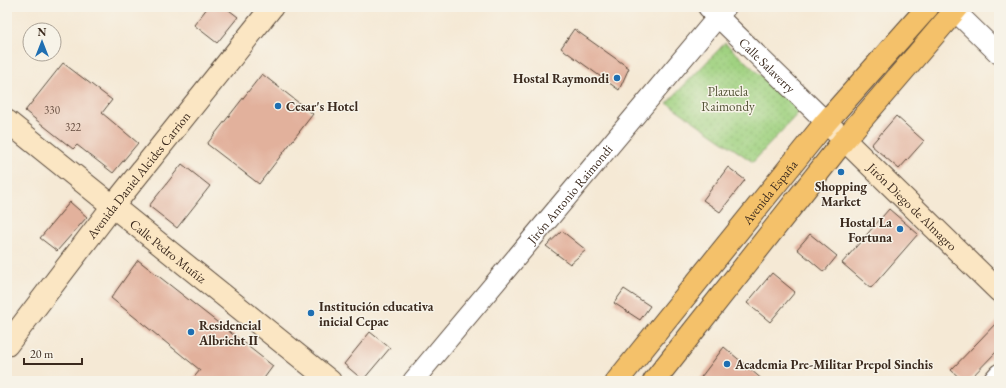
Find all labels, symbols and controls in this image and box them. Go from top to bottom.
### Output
north arrow [22,22,62,62]
text: N [38,25,47,39]
street label: Calle Salaverry [736,34,800,97]
place label: Hostal Raymondi [513,70,609,87]
marker: Hostal Raymondi [612,73,622,83]
park label: Plazuela Raimondy [701,83,755,115]
place label: Cesar's Hotel [286,98,358,115]
marker: Cesar's Hotel [273,101,283,111]
house number: 330 [44,103,60,117]
street label: Avenida Daniel Alcides Carrion [82,108,194,243]
house number: 322 [65,120,82,134]
street label: Jirón Antonio Raimondi [523,141,616,248]
street label: Avenida España [738,155,801,228]
street label: Jirón Diego de Almagro [863,158,961,254]
marker: Shopping Market [836,167,846,177]
place label: Shopping Market [815,178,868,210]
place label: Hostal La Fortuna [840,214,892,246]
street label: Calle Pedro Muñiz [127,215,210,287]
marker: Hostal La Fortuna [895,224,905,234]
place label: Institución educativa inicial Cepae [319,298,434,330]
marker: Institución educativa inicial Cepae [306,308,316,318]
place label: Residencial Albricht II [198,317,261,349]
marker: Residencial Albricht II [186,327,196,337]
scale bar [24,340,82,366]
text: 20 m [30,346,54,362]
place label: Academia Pre-Militar Prepol Sinchis [734,356,933,373]
marker: Academia Pre-Militar Prepol Sinchis [722,359,732,369]

